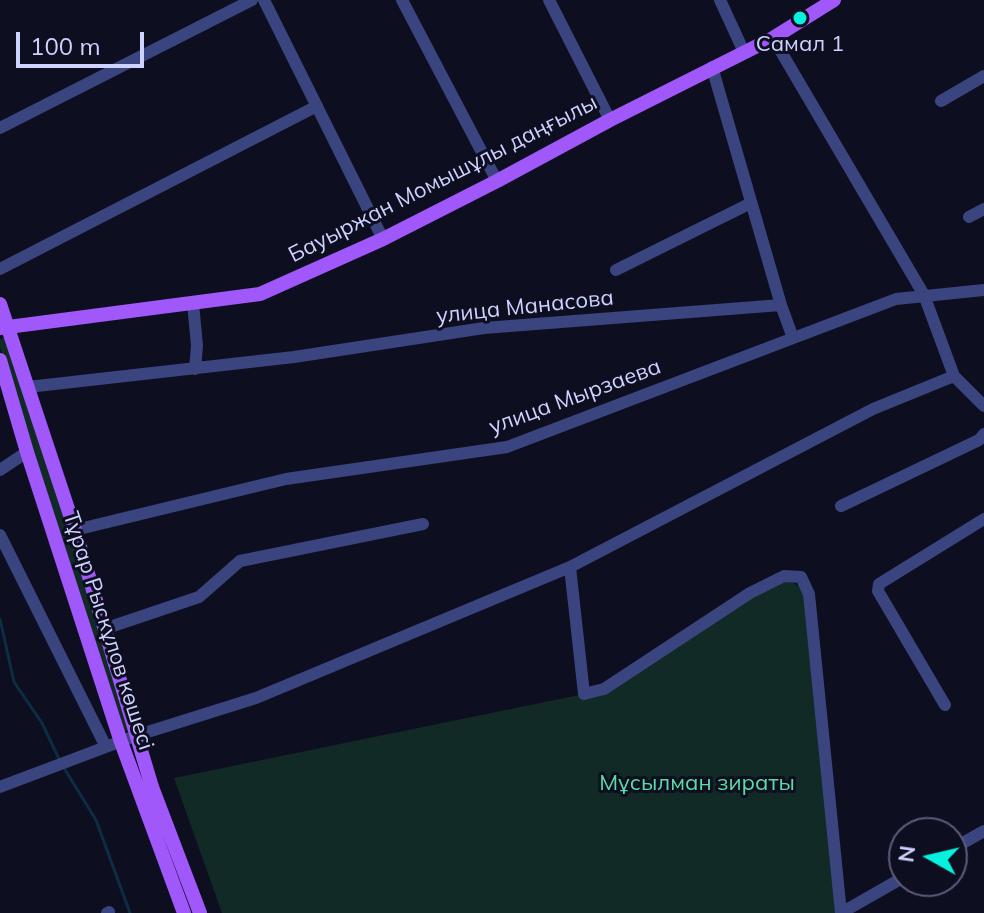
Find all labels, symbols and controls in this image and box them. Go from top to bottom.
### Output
marker: Самал 1 [791,9,809,27]
scale bar [20,16,148,66]
text: 100 m [30,31,101,61]
place label: Самал 1 [756,31,844,57]
street label: Бауыржан Момышұлы даңғылы [284,89,602,269]
street label: улица Манасова [435,285,615,329]
street label: улица Мырзаева [485,354,665,440]
street label: Тұрар Рыскұлов көшесі [57,508,159,754]
park label: Мұсылман зираты [599,770,795,796]
north arrow [888,817,968,897]
text: N [891,844,921,864]

